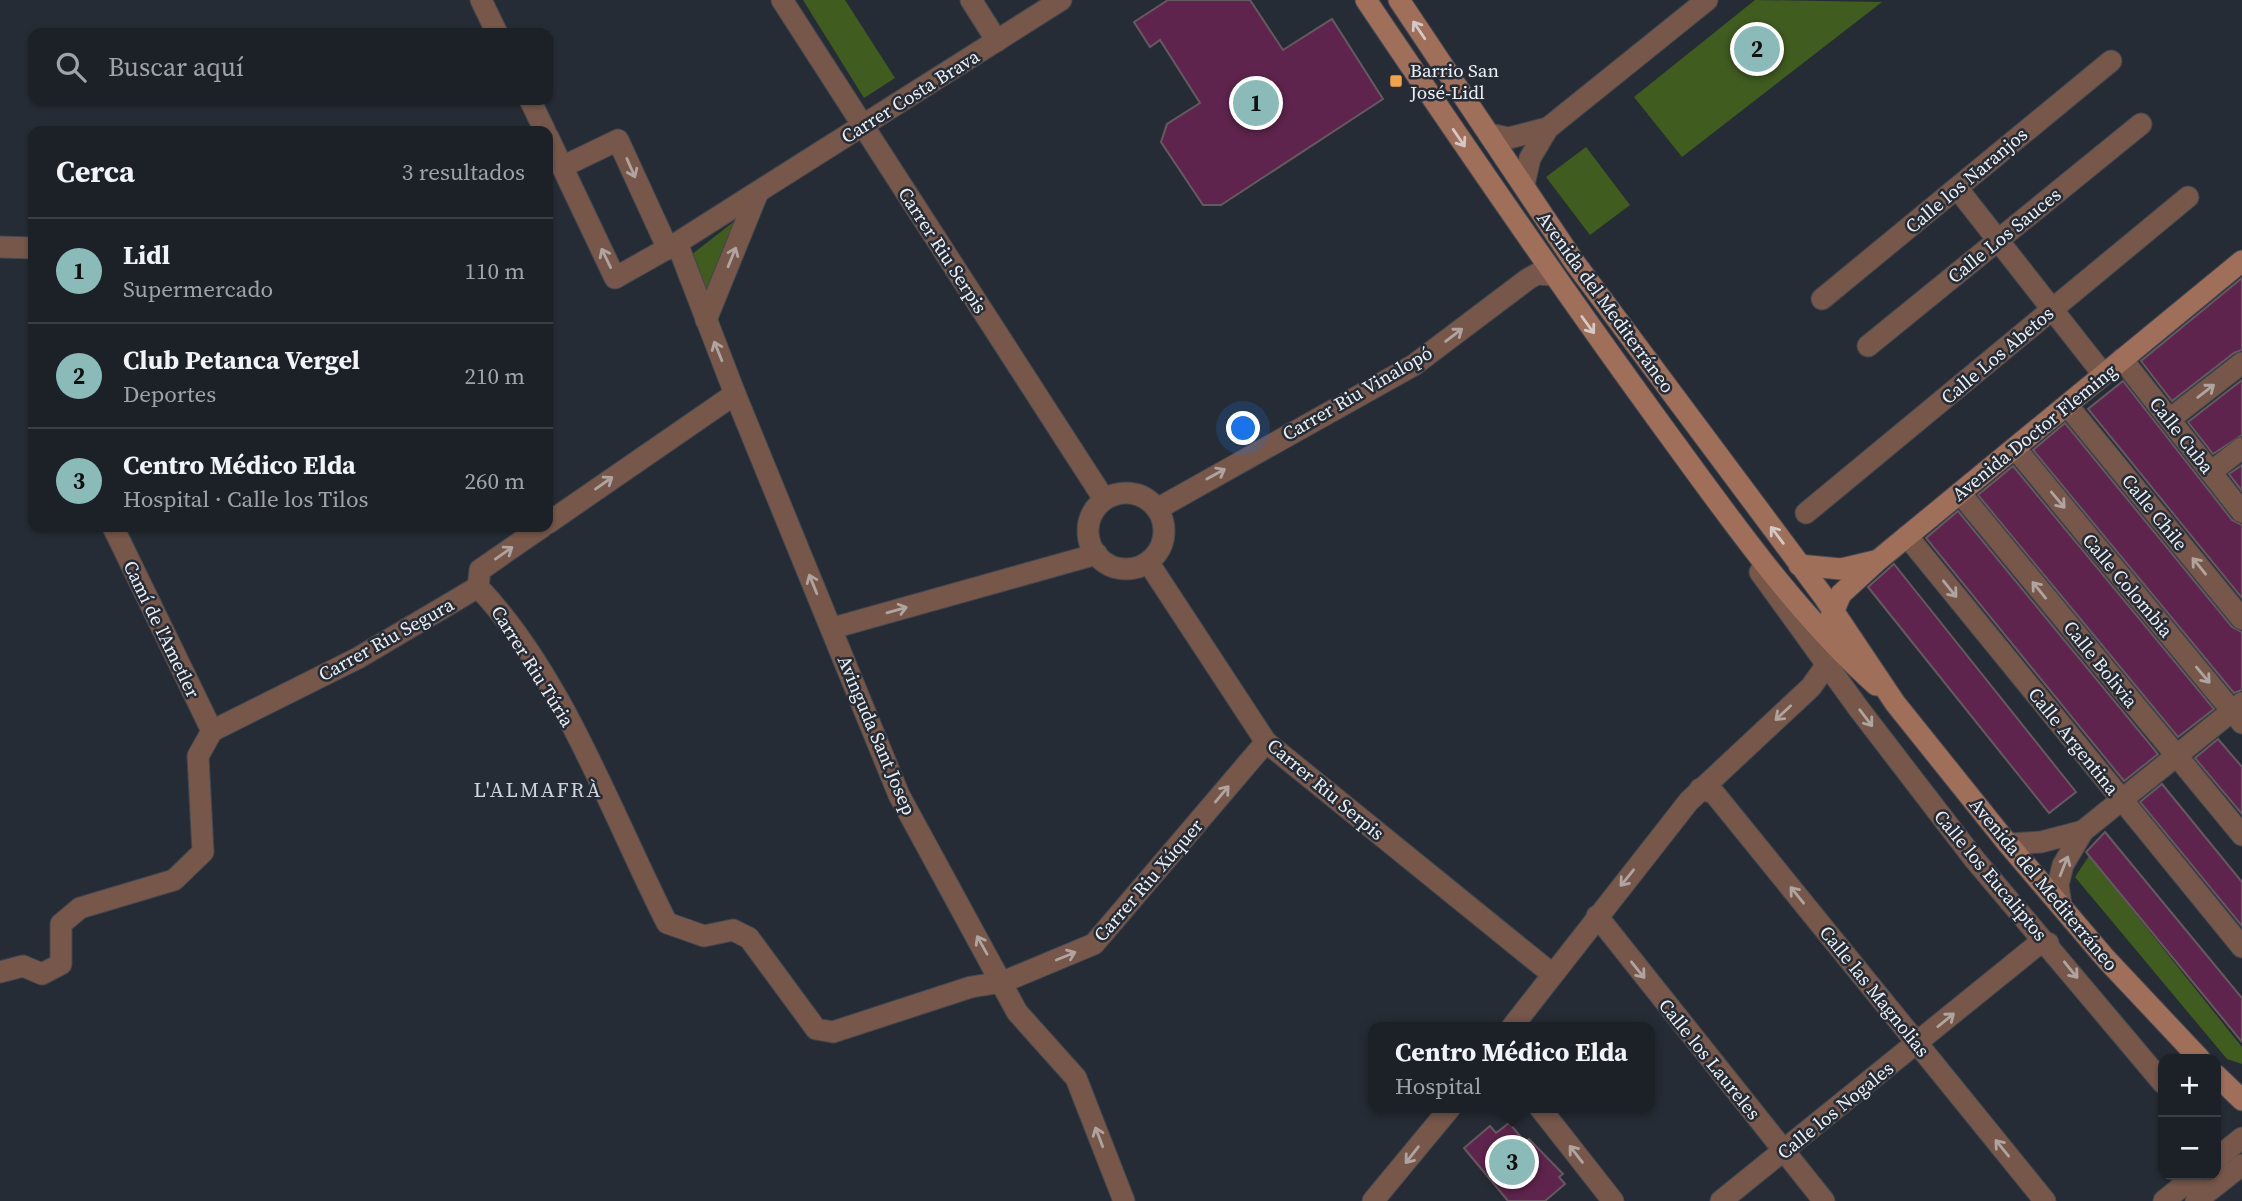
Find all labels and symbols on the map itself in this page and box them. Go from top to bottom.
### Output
one-way arrow [1412,21,1426,40]
pin: 2 [1734,23,1780,75]
street label: Carrer Costa Brava [836,43,984,149]
place label: Barrio San José-Lidl [1409,57,1499,105]
marker: Barrio San José-Lidl [1388,73,1404,89]
pin: 1 [1233,77,1279,129]
street label: Calle los Naranjos [1899,121,2033,239]
one-way arrow [1452,128,1466,147]
one-way arrow [625,157,638,178]
street label: Calle Los Sauces [1942,181,2066,289]
street label: Carrer Riu Serpis [892,182,994,318]
street label: Avenida del Mediterráneo [1531,206,1681,398]
one-way arrow [726,246,739,268]
one-way arrow [599,248,612,269]
street label: Calle Los Abetos [1935,300,2059,410]
one-way arrow [1581,315,1596,334]
one-way arrow [1445,327,1463,342]
street label: Carrer Riu Vinalopó [1277,339,1437,447]
one-way arrow [711,341,724,362]
street label: Avenida Doctor Fleming [1946,357,2122,507]
one-way arrow [2196,383,2214,398]
street label: Calle Cuba [2144,391,2220,479]
your location [1226,411,1260,445]
one-way arrow [1205,467,1225,481]
street label: Calle Chile [2116,468,2194,556]
one-way arrow [594,476,613,490]
one-way arrow [2050,491,2066,509]
one-way arrow [1770,526,1785,545]
street label: Calle Colombia [2077,527,2180,643]
one-way arrow [494,546,513,560]
street label: Camí de l'Ametler [117,556,207,702]
one-way arrow [2191,558,2207,576]
one-way arrow [806,574,819,596]
one-way arrow [1942,580,1958,598]
one-way arrow [2032,581,2047,599]
street label: Carrer Riu Segura [314,591,459,687]
street label: Carrer Riu Túria [485,600,581,732]
one-way arrow [885,603,908,616]
street label: Calle Bolivia [2058,615,2144,713]
street label: Avinguda Sant Josep [832,651,922,819]
one-way arrow [2195,666,2211,684]
street label: Calle Argentina [2023,682,2126,800]
one-way arrow [1774,705,1792,721]
one-way arrow [1858,708,1873,726]
street label: Carrer Riu Serpis [1262,732,1390,846]
district label: L'ALMAFRÀ [474,775,602,804]
one-way arrow [1214,786,1230,804]
street label: Avenida del Mediterráneo [1964,792,2124,976]
street label: Calle los Eucaliptos [1928,804,2054,946]
street label: Carrer Riu Xúquer [1087,813,1209,947]
one-way arrow [2059,856,2072,877]
one-way arrow [1619,869,1635,887]
one-way arrow [1789,887,1805,905]
street label: Calle las Magnolias [1814,920,1936,1062]
one-way arrow [975,935,989,956]
one-way arrow [1055,948,1076,961]
one-way arrow [1631,961,1646,979]
one-way arrow [2063,961,2079,979]
street label: Calle los Laureles [1653,993,1767,1125]
one-way arrow [1937,1012,1955,1028]
street label: Calle los Nogales [1771,1055,1899,1165]
one-way arrow [1092,1127,1104,1149]
pin: 3 [1489,1136,1535,1188]
one-way arrow [1995,1139,2010,1157]
one-way arrow [1405,1146,1420,1164]
one-way arrow [1569,1146,1584,1164]

